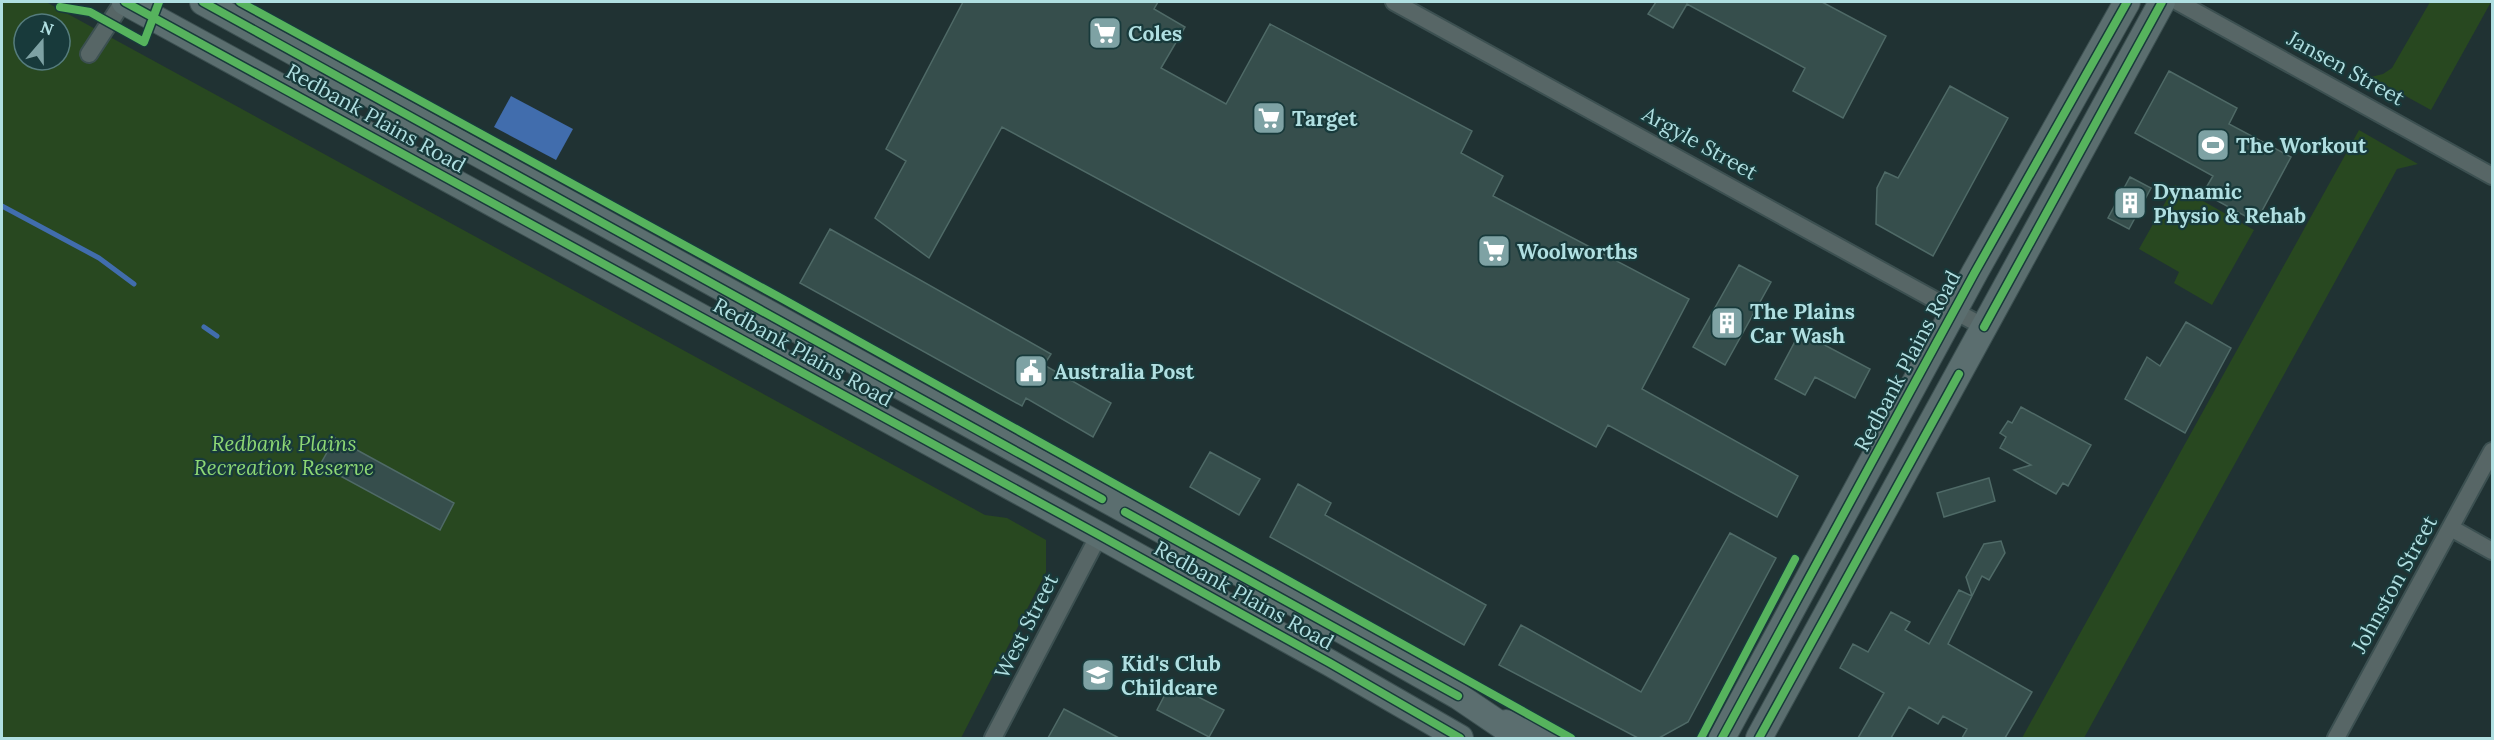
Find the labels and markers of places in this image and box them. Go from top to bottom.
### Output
supermarket icon: Coles [1087,15,1123,51]
place label: Coles [1128,20,1182,47]
supermarket icon: Target [1251,100,1287,136]
place label: Target [1292,105,1358,132]
sports icon: The Workout [2195,127,2231,163]
place label: The Workout [2236,132,2367,159]
place label: Dynamic Physio & Rehab [2153,178,2306,229]
building icon: Dynamic Physio & Rehab [2112,185,2148,221]
supermarket icon: Woolworths [1476,233,1512,269]
place label: Woolworths [1517,238,1638,265]
place label: The Plains Car Wash [1750,298,1855,349]
building icon: The Plains Car Wash [1709,305,1745,341]
public building icon: Australia Post [1013,353,1049,389]
place label: Australia Post [1054,358,1194,385]
place label: Kid's Club Childcare [1121,650,1221,701]
school or university icon: Kid's Club Childcare [1080,657,1116,693]

